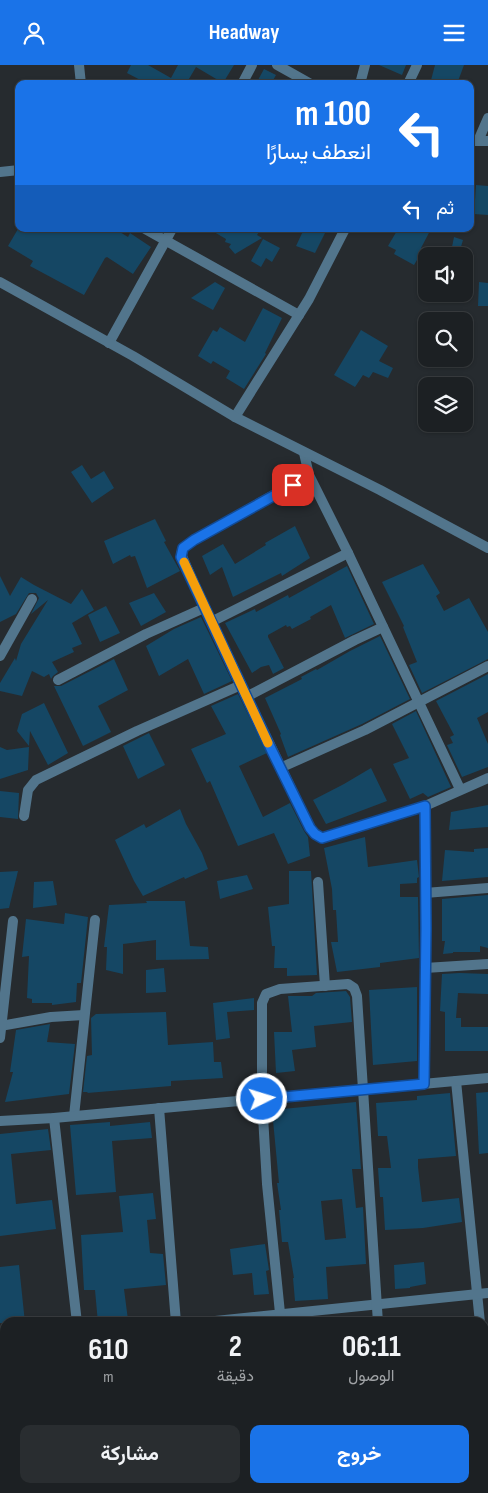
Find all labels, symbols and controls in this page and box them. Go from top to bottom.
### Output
icon: person [20,19,48,47]
text: Headway [209,19,279,46]
icon: menu [440,19,468,47]
text: 100 m [295,93,371,136]
icon: left [389,100,454,165]
text: انعطف يسارًا [266,139,371,166]
icon: left [398,195,426,223]
text: ثم [436,197,454,220]
map controls [418,247,473,432]
button: sound [418,247,473,302]
button: search [418,312,473,367]
button: layers [418,377,473,432]
pin [272,464,314,506]
icon: arrive [279,471,307,499]
position arrow [235,1072,287,1124]
text: 2 [229,1329,242,1365]
text: 06:11 [342,1329,401,1365]
text: 610 [88,1332,129,1368]
text: دقيقة [217,1367,254,1386]
text: الوصول [348,1367,394,1386]
text: m [103,1368,114,1387]
button: مشاركة [20,1425,240,1483]
button: خروج [250,1425,469,1483]

